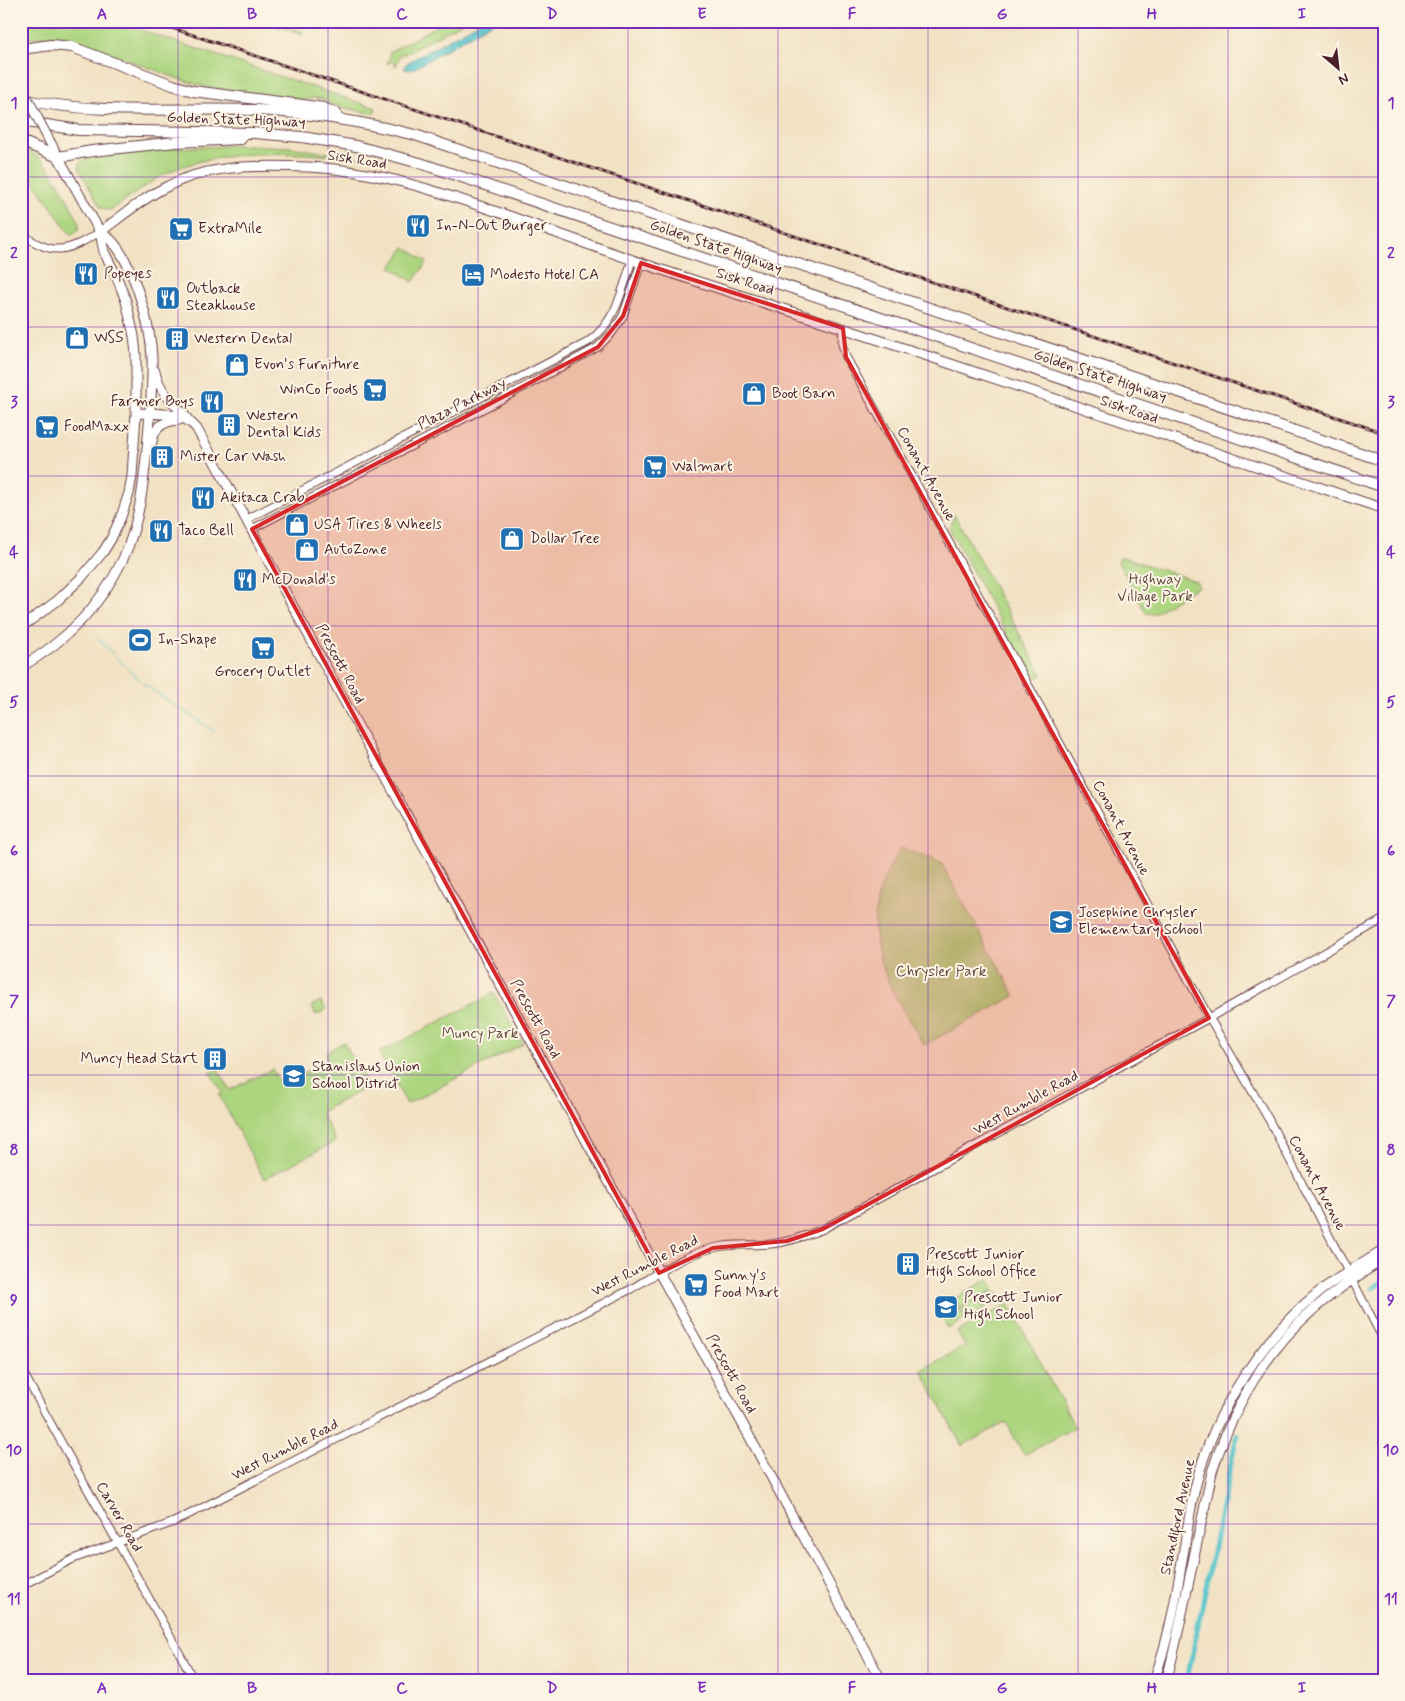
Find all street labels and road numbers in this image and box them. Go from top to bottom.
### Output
street label: Golden State Highway [166,108,306,133]
street label: Sisk Road [326,145,388,175]
street label: Golden State Highway [647,215,785,280]
street label: Sisk Road [713,263,777,301]
street label: Golden State Highway [1031,345,1169,408]
street label: Plaza Parkway [414,373,510,435]
street label: Sisk Road [1097,391,1161,429]
street label: Conant Avenue [892,423,960,525]
street label: Prescott Road [311,621,369,707]
street label: Conant Avenue [1088,777,1154,879]
street label: Prescott Road [505,976,565,1062]
street label: West Rumble Road [970,1066,1082,1140]
street label: Conant Avenue [1284,1132,1350,1234]
street label: West Rumble Road [588,1230,702,1302]
street label: Prescott Road [701,1331,761,1417]
street label: West Rumble Road [228,1414,342,1486]
street label: Standiford Avenue [1156,1457,1202,1577]
street label: Carver Road [91,1478,147,1556]

